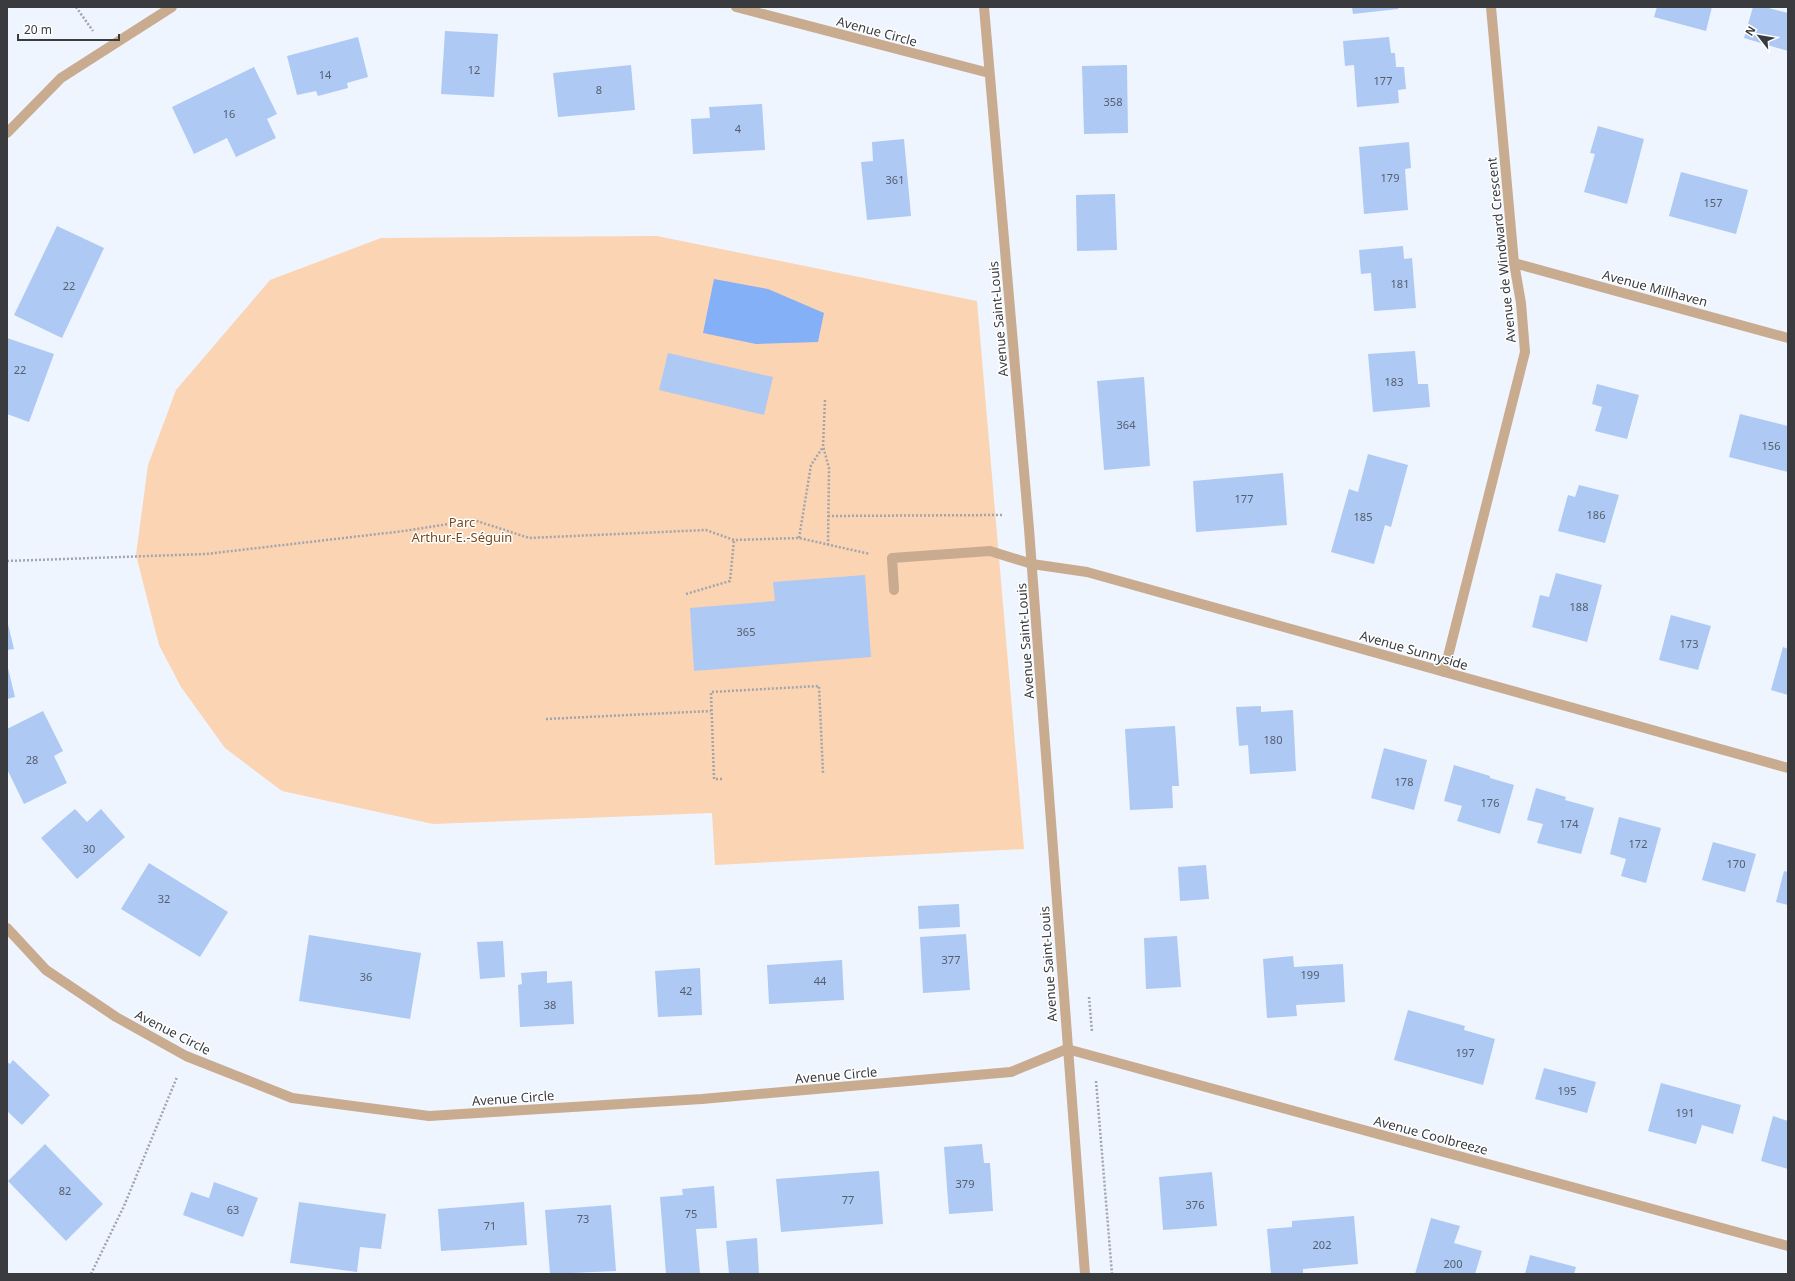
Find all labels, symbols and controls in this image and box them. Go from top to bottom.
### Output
street label: Avenue Circle [835,12,919,50]
scale bar [18,16,119,42]
north arrow [1739,16,1779,56]
text: 20 m [24,21,52,38]
text: N [1741,23,1759,38]
house number: 12 [468,62,480,77]
house number: 14 [319,67,332,82]
house number: 177 [1374,73,1392,88]
house number: 8 [596,82,602,97]
house number: 358 [1104,94,1122,109]
house number: 16 [223,106,235,121]
house number: 4 [735,121,742,136]
street label: Avenue de Windward Crescent [1482,156,1520,344]
house number: 179 [1381,170,1399,185]
house number: 361 [886,172,904,187]
house number: 157 [1704,195,1722,210]
street label: Avenue Saint-Louis [984,260,1012,378]
street label: Avenue Millhaven [1600,265,1710,311]
house number: 181 [1391,276,1409,291]
house number: 22 [63,278,75,293]
house number: 22 [14,362,26,377]
house number: 183 [1385,374,1403,389]
house number: 364 [1117,417,1136,432]
house number: 156 [1762,438,1780,453]
house number: 177 [1235,491,1253,506]
house number: 186 [1587,507,1605,522]
house number: 185 [1354,509,1372,524]
park label: Parc Arthur-E.-Séguin [412,513,512,546]
street label: Avenue Saint-Louis [1012,583,1038,699]
house number: 188 [1570,599,1588,614]
house number: 365 [737,624,755,639]
street label: Avenue Sunnyside [1358,626,1470,674]
house number: 173 [1680,636,1698,651]
house number: 180 [1264,732,1282,747]
house number: 28 [26,752,38,767]
house number: 178 [1395,774,1413,789]
house number: 176 [1481,795,1499,810]
house number: 174 [1560,816,1579,831]
house number: 172 [1629,836,1647,851]
house number: 30 [83,841,95,856]
house number: 170 [1727,856,1745,871]
house number: 32 [158,891,170,906]
street label: Avenue Saint-Louis [1035,906,1061,1022]
house number: 377 [942,952,960,967]
house number: 199 [1301,967,1319,982]
house number: 36 [360,969,372,984]
house number: 44 [814,973,827,988]
house number: 42 [680,983,692,998]
house number: 38 [544,997,556,1012]
street label: Avenue Circle [132,1005,214,1059]
house number: 197 [1456,1045,1474,1060]
street label: Avenue Circle [794,1062,878,1088]
house number: 195 [1558,1083,1576,1098]
street label: Avenue Circle [471,1086,555,1110]
house number: 191 [1676,1105,1694,1120]
street label: Avenue Coolbreeze [1372,1111,1490,1159]
house number: 379 [956,1176,974,1191]
house number: 82 [59,1183,71,1198]
house number: 77 [842,1192,854,1207]
house number: 376 [1186,1197,1204,1212]
house number: 63 [227,1202,239,1217]
house number: 75 [685,1206,697,1221]
house number: 73 [577,1211,589,1226]
house number: 71 [484,1218,496,1233]
house number: 202 [1313,1237,1331,1252]
house number: 200 [1444,1256,1462,1271]

